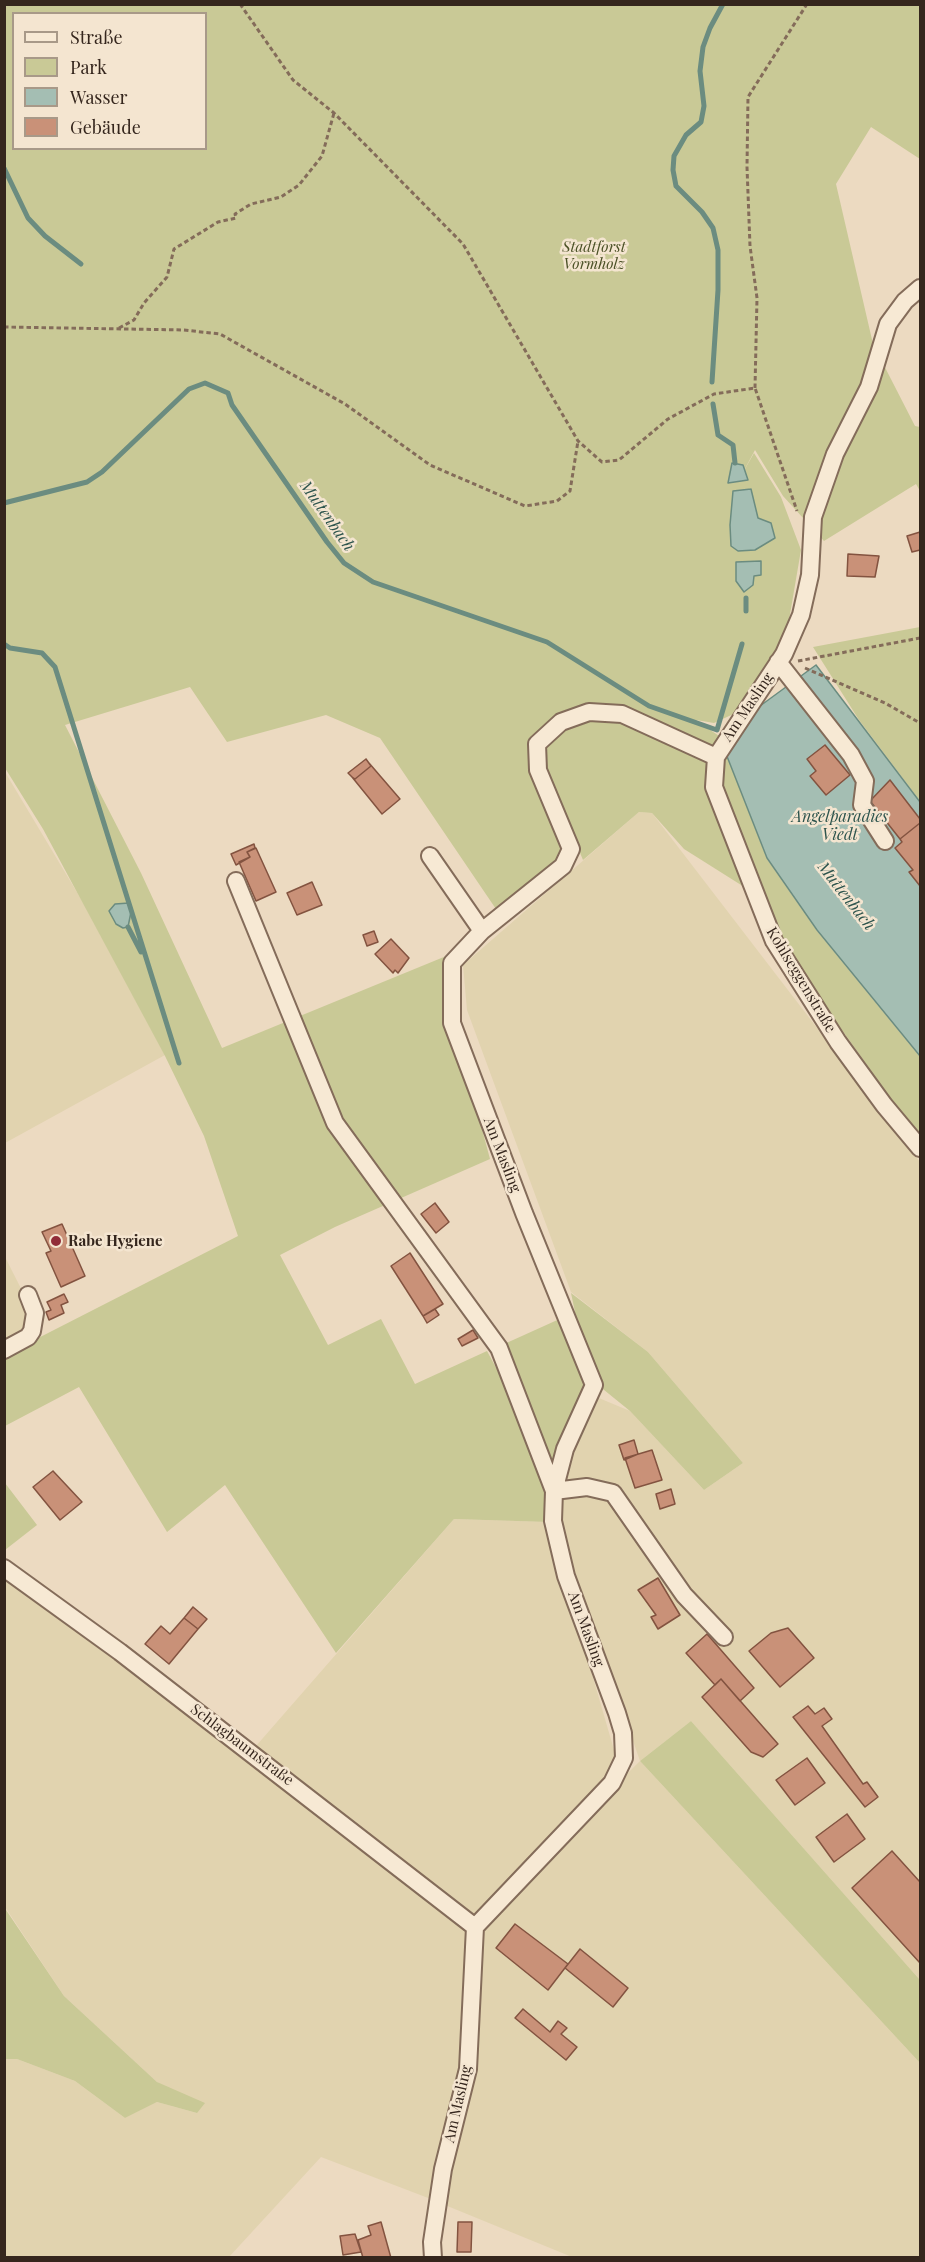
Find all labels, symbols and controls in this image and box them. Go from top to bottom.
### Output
legend [12,12,207,150]
text: Straße [70,25,123,49]
text: Park [70,55,107,79]
text: Wasser [70,85,128,109]
text: Gebäude [70,115,141,139]
park label: Stadtforst Vormholz [562,238,626,273]
water label: Muttenbach [296,477,358,555]
street label: Am Masling [718,669,778,745]
water label: Angelparadies Viedt [792,807,888,845]
water label: Muttenbach [813,858,879,934]
street label: Kohlseggenstraße [762,924,840,1036]
street label: Am Masling [479,1115,525,1195]
place label: Rabe Hygiene [68,1232,163,1250]
marker: Rabe Hygiene [49,1234,63,1248]
street label: Am Masling [564,1589,608,1669]
street label: Schlagbaumstraße [187,1700,297,1790]
street label: Am Masling [440,2063,476,2145]

